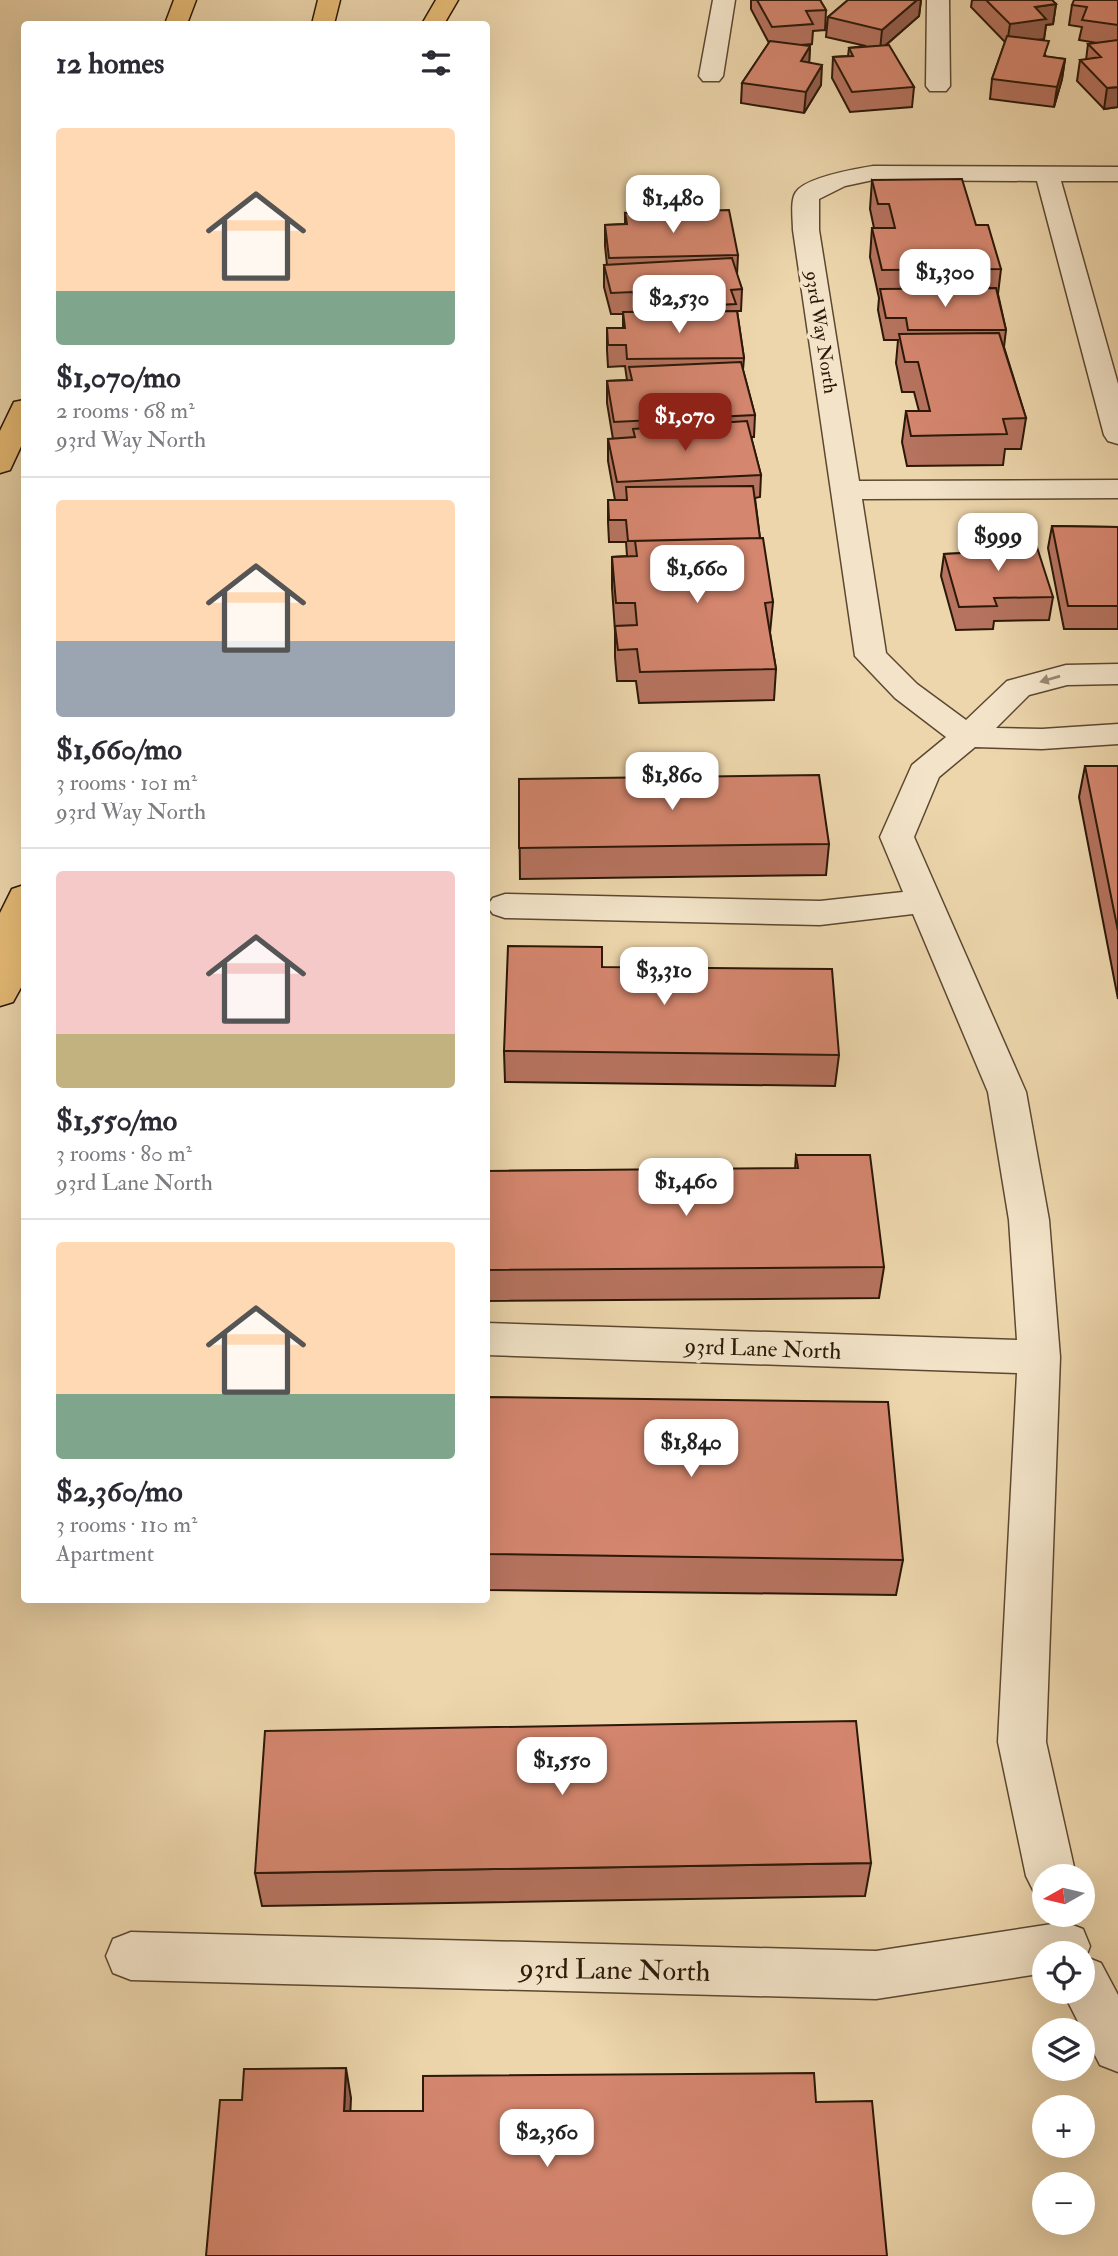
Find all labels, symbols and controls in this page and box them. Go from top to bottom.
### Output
icon: filters [417,44,455,82]
text: 12 homes [56,45,164,82]
icon: home [193,173,319,299]
pin: $1,480 [616,176,730,235]
text: $1,480 [642,183,704,212]
pin: $1,300 [888,250,1002,309]
text: $1,300 [915,257,975,286]
street label: 93rd Way North [799,267,843,395]
pin: $2,530 [622,276,736,335]
text: $2,530 [649,283,709,312]
text: $1,070/mo [56,359,181,396]
pin: $1,070 [628,393,742,453]
text: 2 rooms · 68 m² [56,396,195,425]
text: $1,070 [655,401,715,430]
text: 93rd Way North [56,425,206,454]
pin: $999 [957,514,1039,573]
text: $999 [974,521,1022,550]
icon: home [193,545,319,671]
pin: $1,660 [640,546,754,605]
text: $1,660 [666,553,728,582]
one-way arrow [1039,674,1061,685]
text: $1,660/mo [56,731,182,768]
pin: $1,860 [615,752,729,812]
text: $1,860 [642,760,702,789]
text: 3 rooms · 101 m² [56,768,197,797]
text: 93rd Way North [56,797,206,826]
icon: home [193,916,319,1042]
pin: $3,310 [607,948,721,1007]
text: $3,310 [636,955,692,984]
text: $1,550/mo [56,1102,177,1139]
text: 3 rooms · 80 m² [56,1139,192,1168]
pin: $1,460 [629,1158,743,1218]
text: $1,460 [654,1166,718,1195]
text: 93rd Lane North [56,1168,213,1197]
icon: home [193,1287,319,1413]
street label: 93rd Lane North [682,1331,842,1366]
pin: $1,840 [634,1420,748,1479]
text: $1,840 [660,1427,722,1456]
text: $2,360/mo [56,1473,183,1510]
text: 3 rooms · 110 m² [56,1510,197,1539]
text: Apartment [56,1539,154,1568]
pin: $1,550 [505,1738,619,1797]
text: $1,550 [533,1745,591,1774]
north arrow [1032,1864,1096,1927]
map controls [1032,1864,1095,2235]
button: locate [1032,1941,1095,2004]
street label: 93rd Lane North [517,1951,711,1990]
button: layers [1032,2018,1095,2081]
button: + [1032,2095,1095,2158]
pin: $2,360 [490,2110,604,2169]
text: $2,360 [516,2117,578,2146]
button: − [1032,2172,1095,2235]

